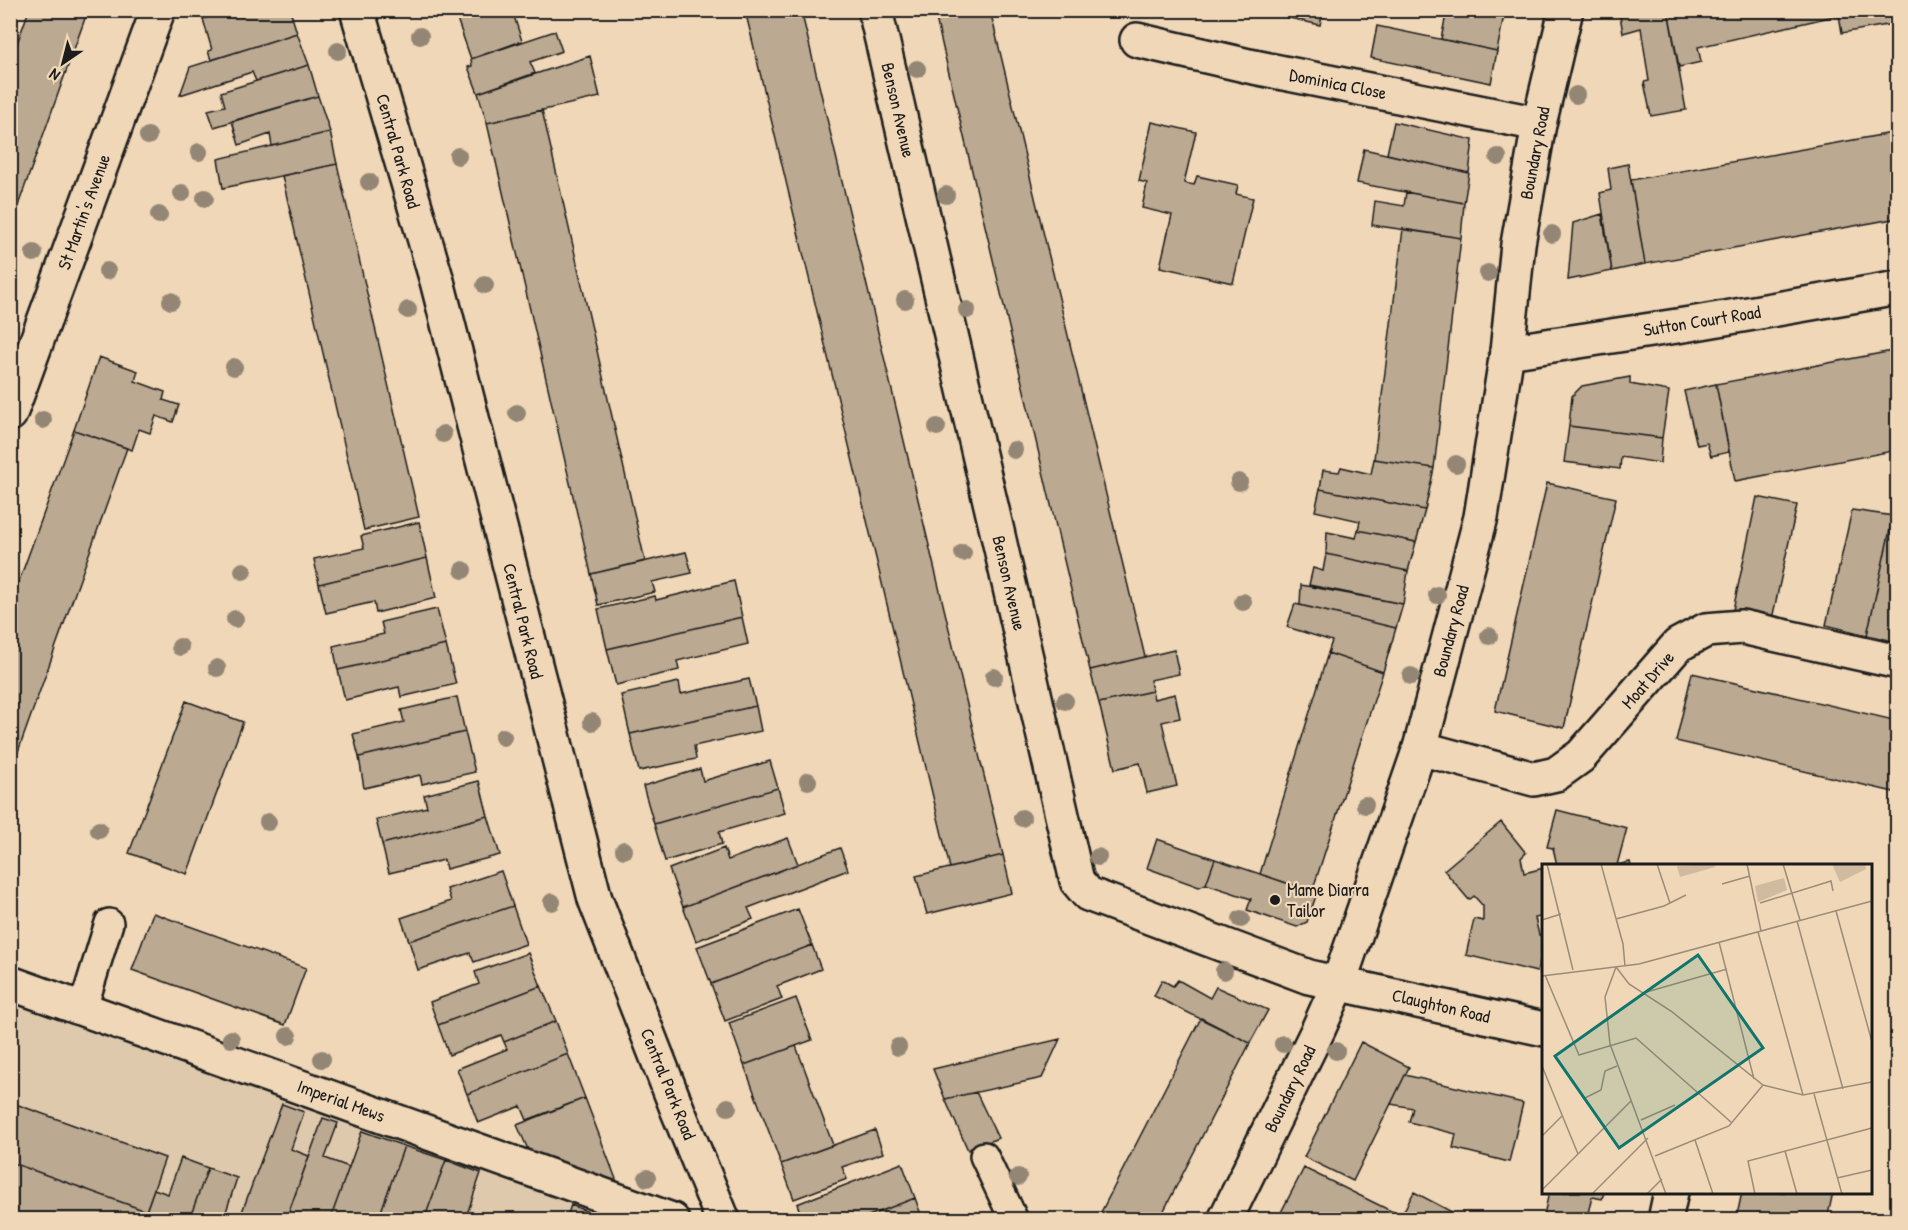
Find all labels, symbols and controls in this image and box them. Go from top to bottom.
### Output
north arrow [33,33,93,93]
street label: Benson Avenue [875,60,922,160]
street label: Dominica Close [1287,62,1389,105]
text: N [44,64,64,87]
street label: Central Park Road [370,91,427,211]
street label: Boundary Road [1513,104,1556,201]
street label: St Martin's Avenue [51,151,116,273]
street label: Sutton Court Road [1641,299,1762,342]
street label: Benson Avenue [986,533,1033,633]
street label: Central Park Road [497,561,550,681]
street label: Boundary Road [1426,582,1475,679]
street label: Moat Drive [1615,645,1680,714]
inset map [1542,864,1872,1194]
place label: Mame Diarra Tailor [1287,877,1369,923]
marker: Mame Diarra Tailor [1268,893,1282,907]
street label: Claughton Road [1390,982,1492,1029]
street label: Central Park Road [635,1024,702,1143]
street label: Boundary Road [1258,1041,1321,1136]
street label: Imperial Mews [294,1073,388,1128]

